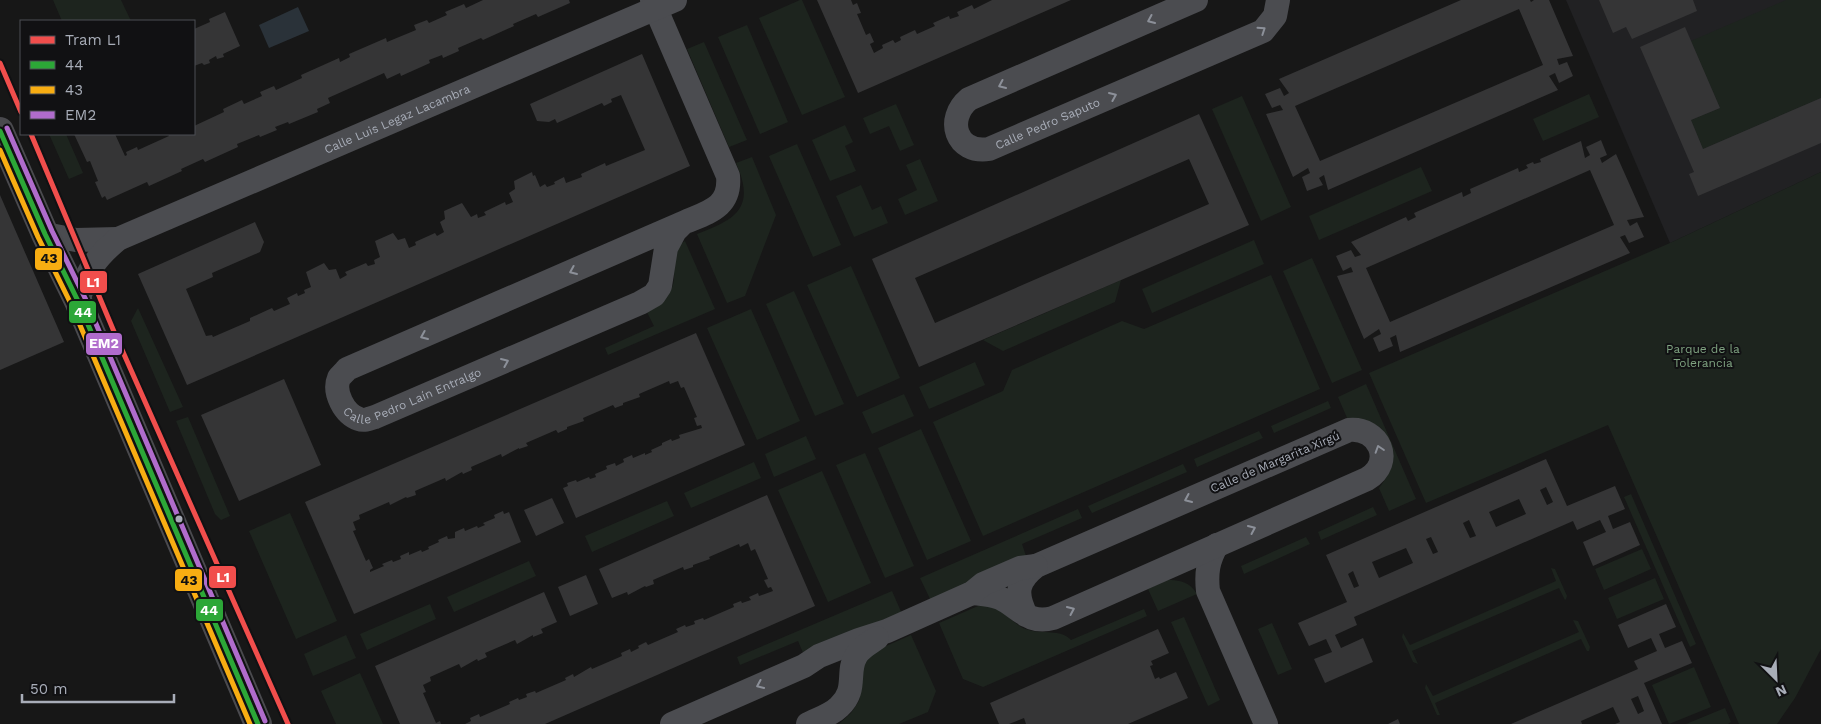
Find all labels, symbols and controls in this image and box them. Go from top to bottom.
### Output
one-way arrow [1147,13,1156,24]
legend [20,20,195,135]
one-way arrow [1256,27,1266,36]
text: Tram L1 [65,31,121,49]
text: 44 [65,56,83,74]
one-way arrow [998,78,1007,89]
text: 43 [65,81,83,99]
street label: Calle Luis Legaz Lacambra [322,82,472,157]
one-way arrow [1108,91,1117,102]
street label: Calle Pedro Saputo [993,95,1102,152]
text: EM2 [65,106,96,124]
line badge: 43 [34,247,63,271]
text: 43 [40,250,58,266]
one-way arrow [569,265,578,276]
line badge: L1 [79,270,108,294]
text: L1 [86,274,100,290]
line badge: 44 [68,300,97,324]
text: 44 [74,304,92,320]
one-way arrow [420,329,429,340]
line badge: EM2 [85,332,123,356]
text: EM2 [89,335,119,351]
park label: Parque de la Tolerancia [1666,342,1740,370]
one-way arrow [500,358,509,369]
street label: Calle Pedro Laín Entralgo [340,365,483,427]
street label: Calle de Margarita Xirgú [1208,428,1342,496]
one-way arrow [1375,445,1385,454]
one-way arrow [1184,493,1193,504]
unlabelled marker [174,514,184,524]
one-way arrow [1247,525,1256,536]
line badge: L1 [208,565,237,589]
line badge: 43 [174,568,203,592]
text: L1 [216,569,230,585]
text: 43 [180,572,198,588]
line badge: 44 [195,598,224,622]
text: 44 [200,602,218,618]
one-way arrow [1066,605,1075,616]
north arrow [1751,654,1801,704]
scale bar [22,672,175,704]
one-way arrow [756,679,765,690]
text: 50 m [30,680,67,698]
text: N [1773,681,1789,700]

